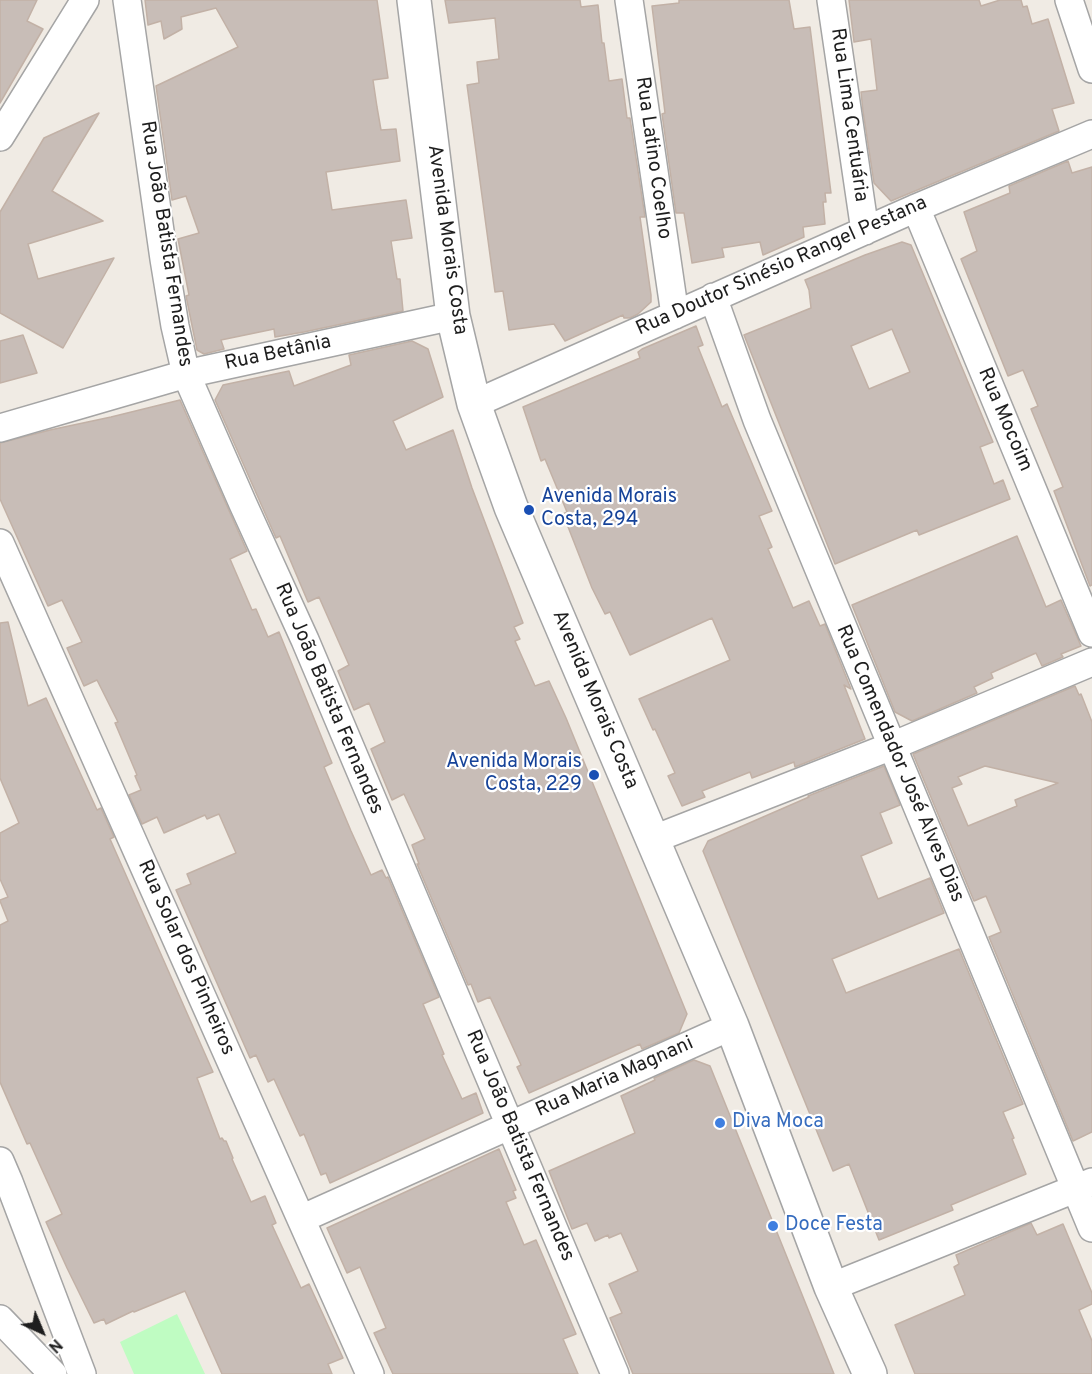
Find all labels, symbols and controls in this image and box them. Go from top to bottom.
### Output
street label: Rua Lima Centuária [824,27,872,203]
street label: Rua Latino Coelho [629,75,675,241]
street label: Rua João Batista Fernandes [134,119,196,369]
street label: Avenida Morais Costa [421,143,471,337]
street label: Rua Doutor Sinésio Rangel Pestana [633,192,931,342]
street label: Rua Betânia [223,331,333,377]
street label: Rua Mocoim [971,364,1037,476]
place label: Avenida Morais Costa, 294 [541,486,677,533]
marker: Avenida Morais Costa, 294 [522,503,536,517]
street label: Rua João Batista Fernandes [268,580,388,818]
street label: Avenida Morais Costa [545,607,643,793]
street label: Rua Comendador José Alves Dias [830,622,968,906]
place label: Avenida Morais Costa, 229 [446,751,582,798]
marker: Avenida Morais Costa, 229 [587,768,601,782]
street label: Rua Solar dos Pinheiros [131,857,239,1059]
street label: Rua João Batista Fernandes [459,1027,579,1265]
street label: Rua Maria Magnani [532,1032,698,1124]
place label: Diva Moca [732,1111,824,1135]
marker: Diva Moca [713,1116,727,1130]
place label: Doce Festa [785,1214,883,1238]
marker: Doce Festa [766,1219,780,1233]
north arrow [12,1302,72,1362]
text: N [43,1334,66,1356]

